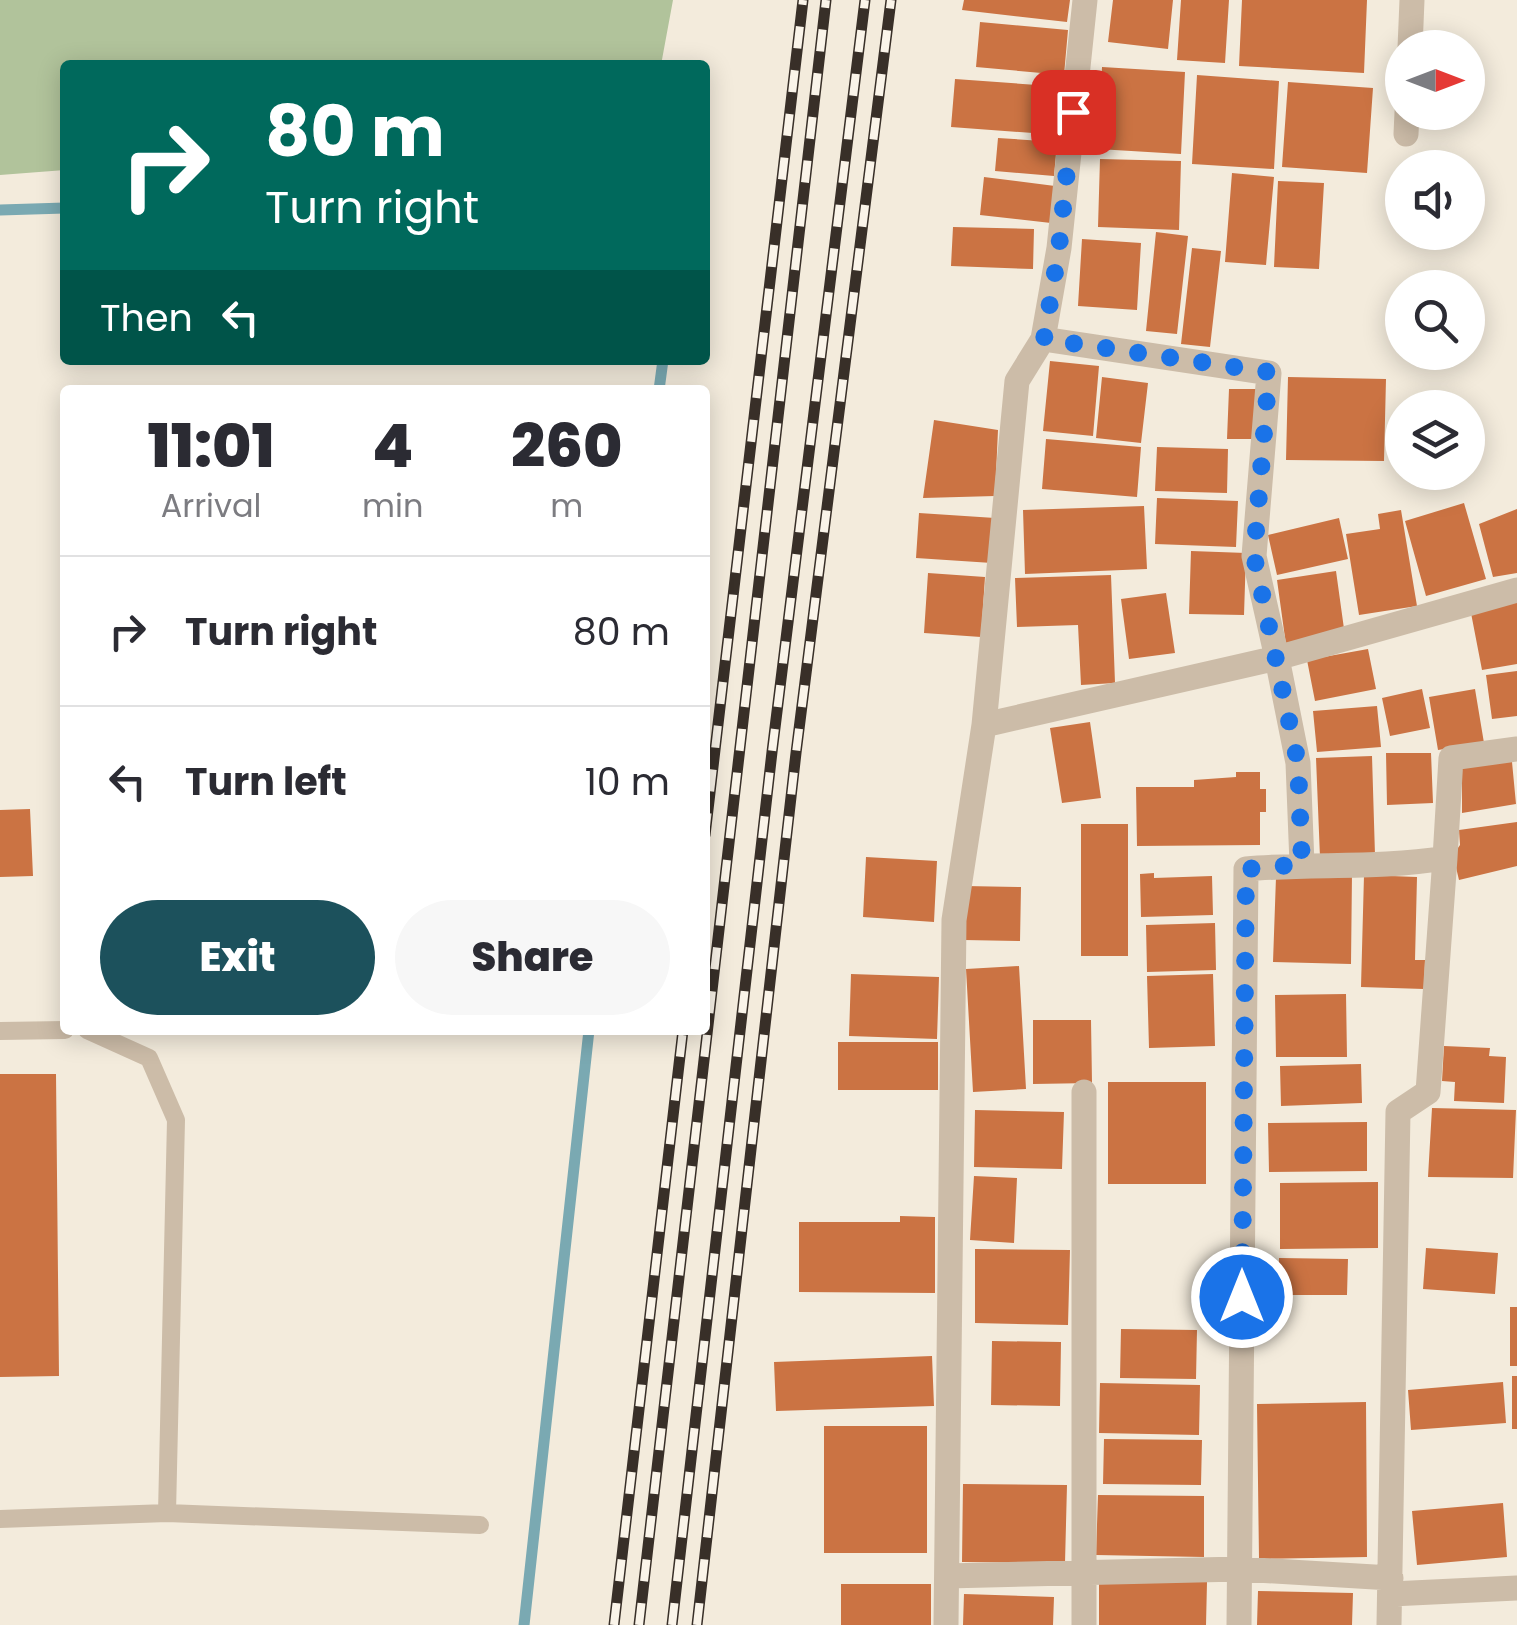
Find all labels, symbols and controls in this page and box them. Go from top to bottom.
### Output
north arrow [1385,30,1485,130]
map controls [1385,30,1485,490]
pin [1031,70,1116,155]
text: 80 m [265,82,445,181]
icon: arrive [1046,85,1101,140]
icon: right [100,100,230,230]
button: sound [1385,150,1485,250]
text: Turn right [265,176,479,239]
button: search [1385,270,1485,370]
icon: left [213,290,268,345]
text: Then [100,291,193,344]
button: layers [1385,390,1485,490]
text: 11:01 [147,404,275,488]
text: 4 [372,404,414,488]
text: 260 [511,404,623,488]
text: Arrival [161,483,261,528]
text: min [362,483,423,528]
text: m [550,483,583,528]
icon: right [100,604,155,659]
text: Turn right [185,605,377,658]
text: 80 m [573,605,670,658]
icon: left [100,754,155,809]
text: Turn left [185,755,347,808]
text: 10 m [585,755,670,808]
button: Exit [100,900,375,1015]
button: Share [395,900,670,1015]
position arrow [1190,1245,1294,1349]

